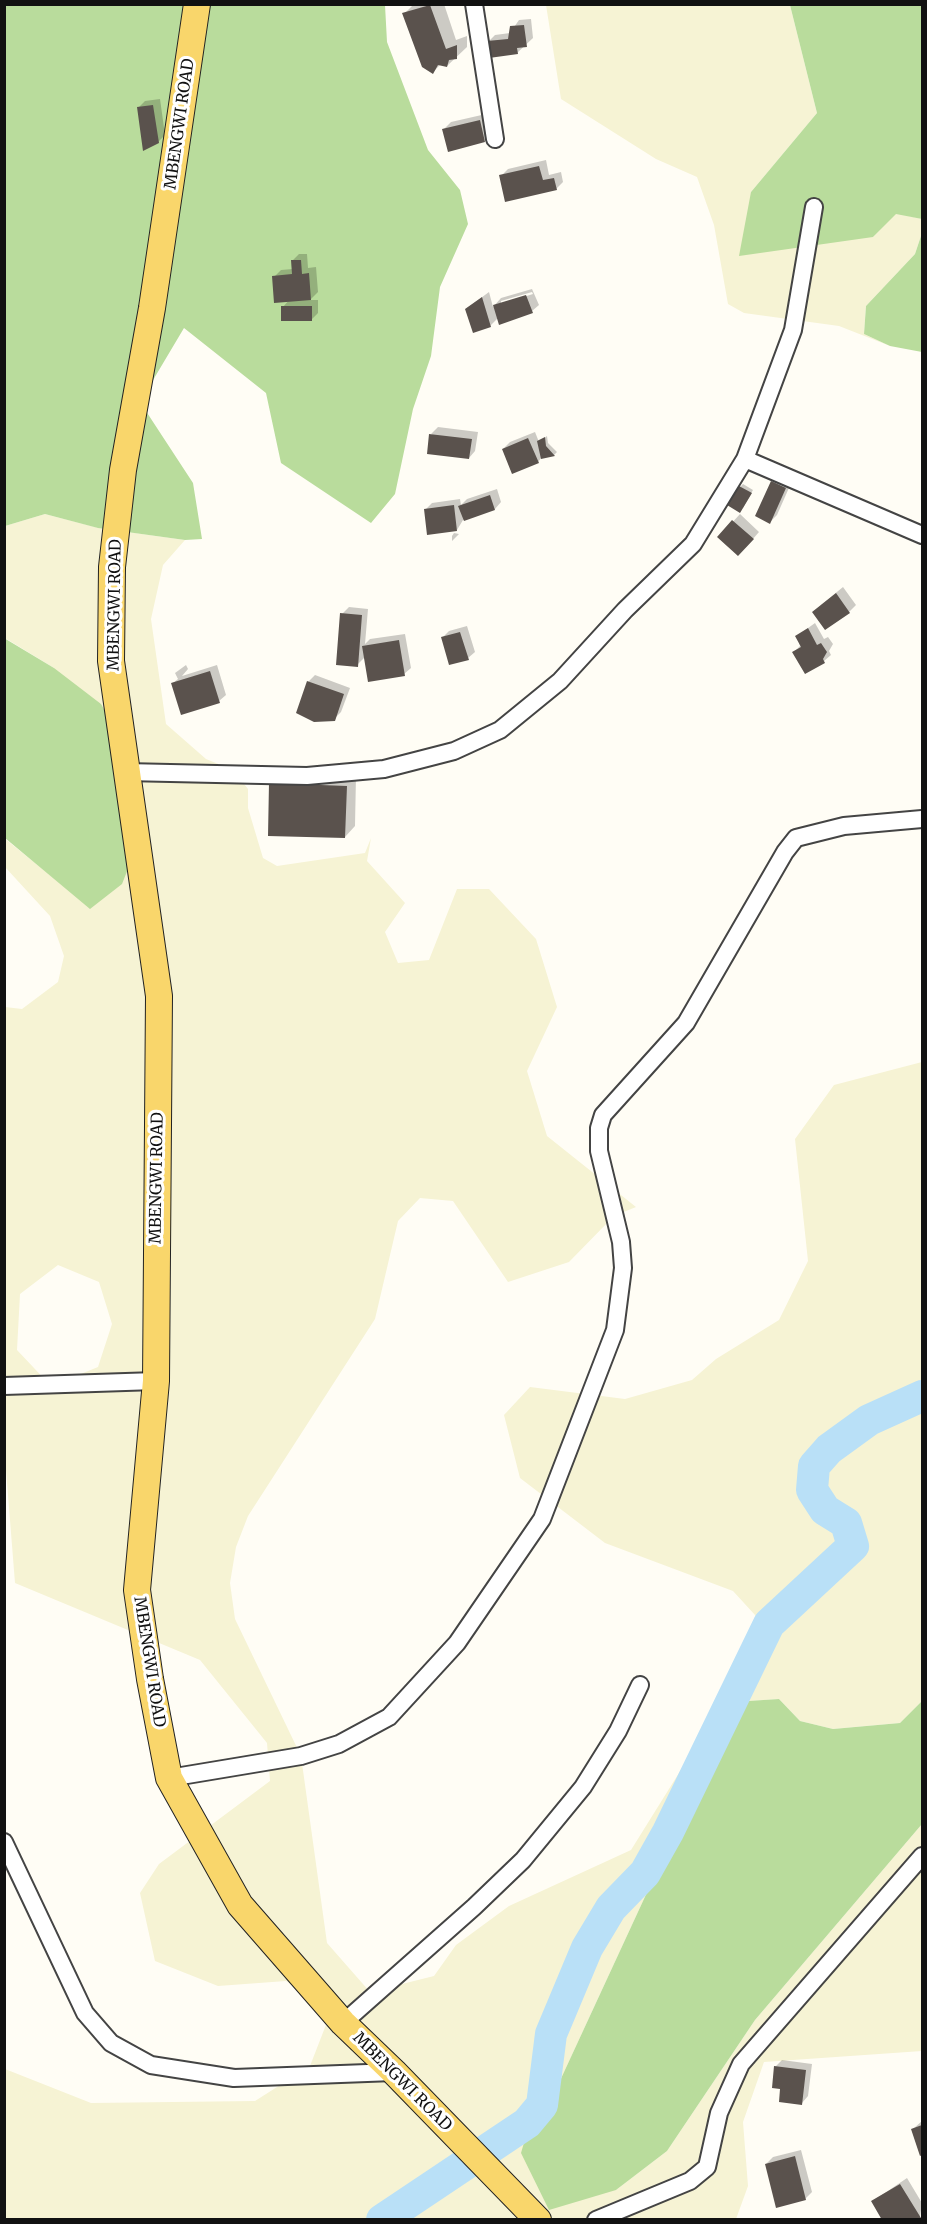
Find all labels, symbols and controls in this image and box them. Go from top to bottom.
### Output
street label: MBENGWI ROAD [161,57,199,191]
street label: MBENGWI ROAD [104,539,126,671]
street label: MBENGWI ROAD [146,1112,168,1244]
street label: MBENGWI ROAD [129,1595,169,1729]
street label: MBENGWI ROAD [349,2029,455,2135]

